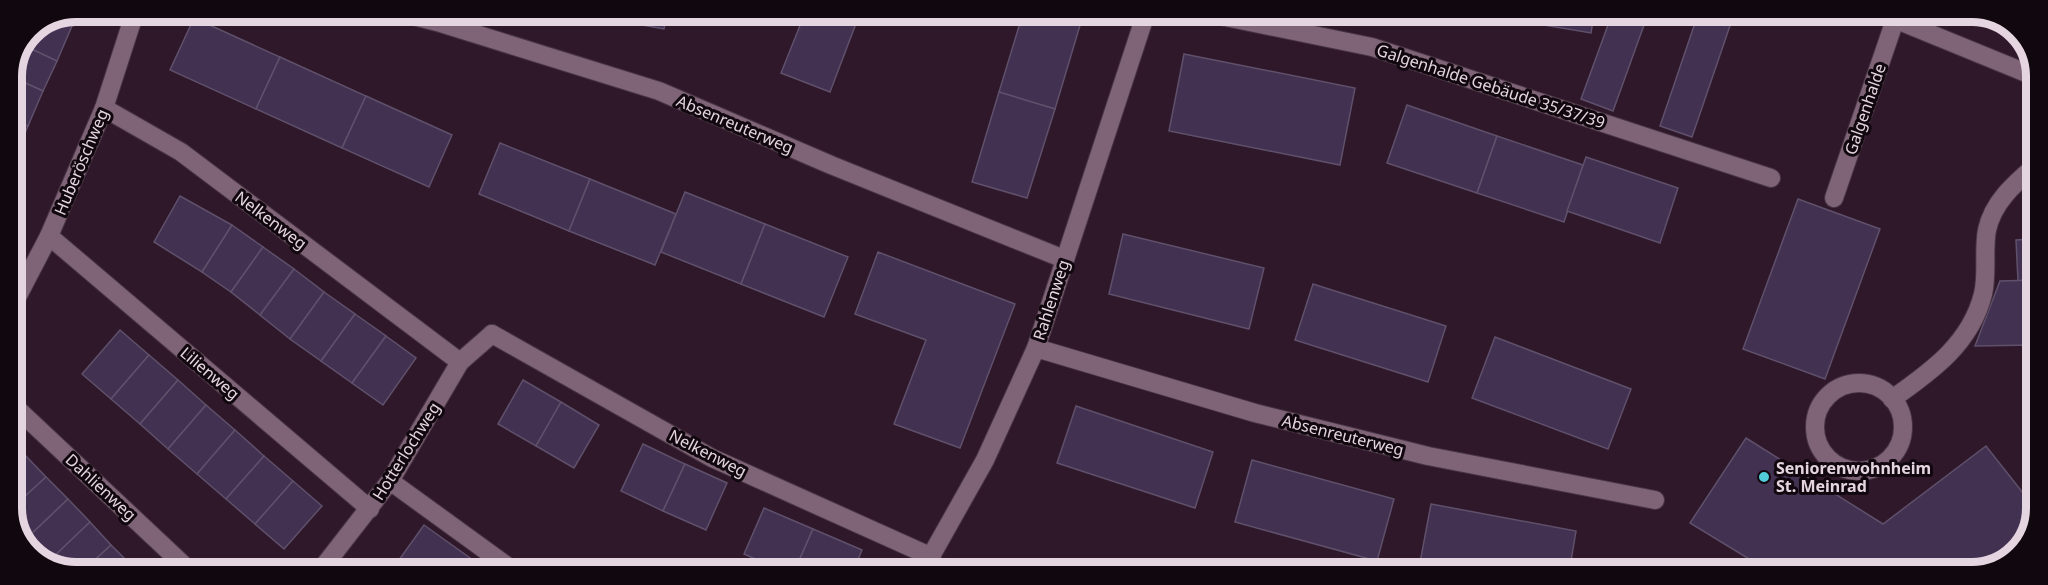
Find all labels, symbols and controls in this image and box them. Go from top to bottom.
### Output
street label: Galgenhalde Gebäude 35/37/39 [1374,39,1608,133]
street label: Galgenhalde [1839,60,1891,158]
street label: Absenreuterweg [673,90,797,158]
street label: Huberöschweg [49,106,113,218]
street label: Nelkenweg [231,186,311,254]
street label: Rahlenweg [1028,257,1074,343]
street label: Lilienweg [176,342,244,404]
street label: Hotterlochweg [367,398,445,504]
street label: Absenreuterweg [1280,409,1406,461]
street label: Nelkenweg [665,424,751,482]
street label: Dahlienweg [61,449,141,525]
place label: Seniorenwohnheim St. Meinrad [1776,457,1931,497]
marker: Seniorenwohnheim St. Meinrad [1757,470,1771,484]

